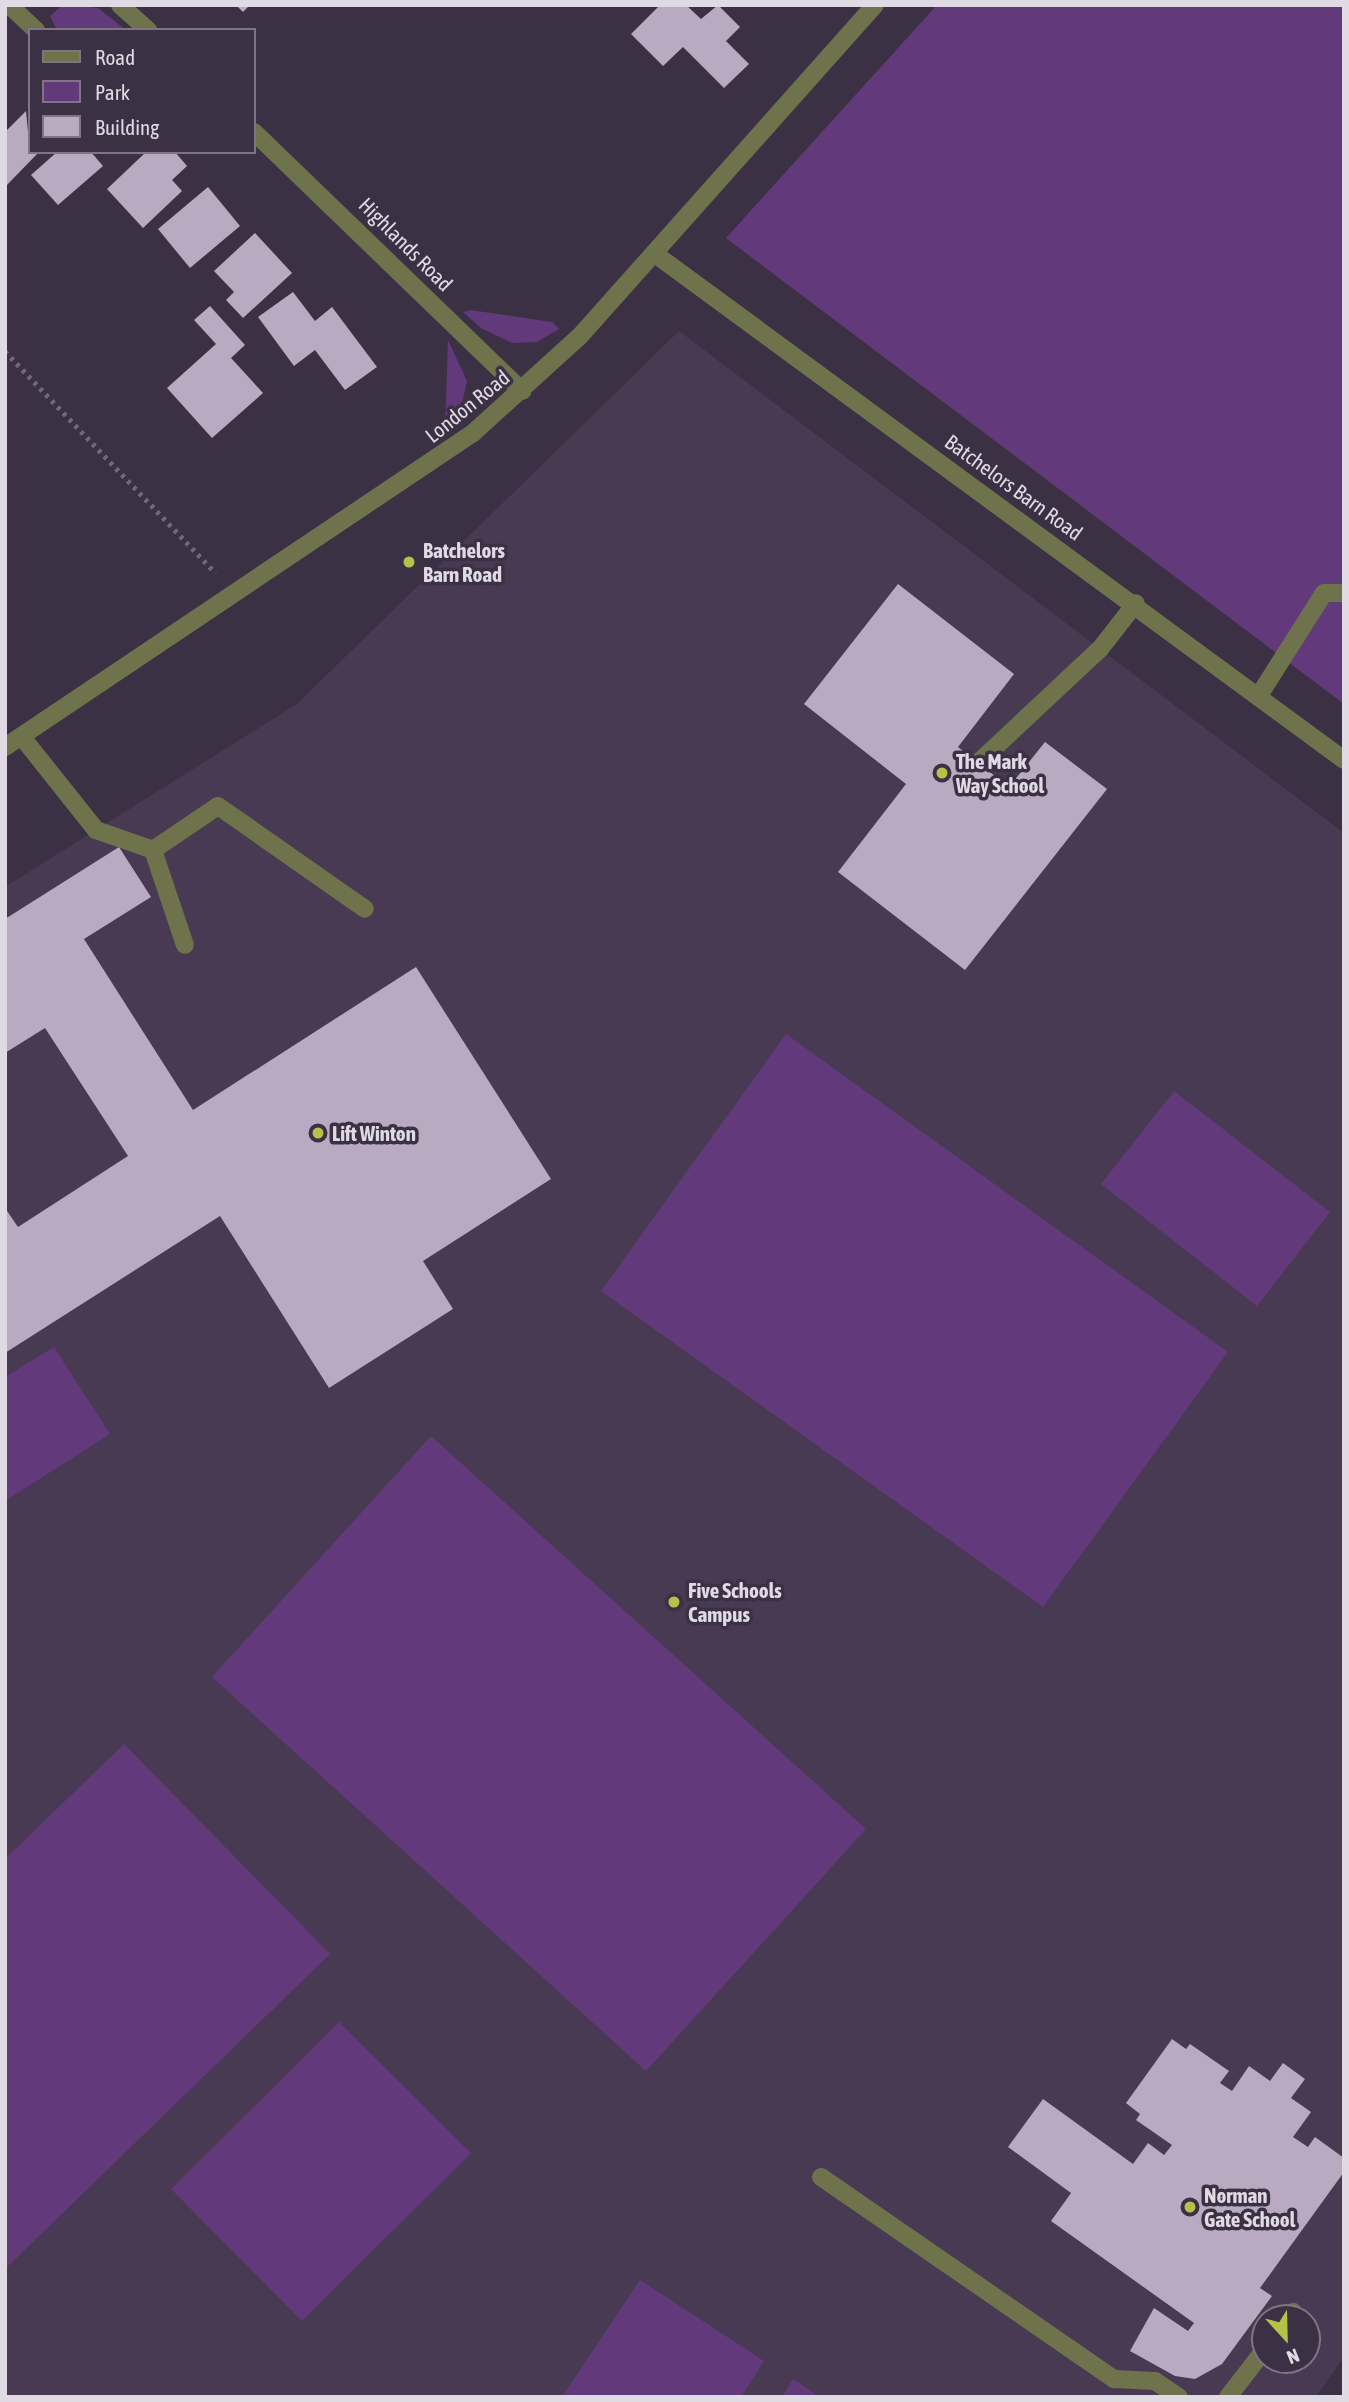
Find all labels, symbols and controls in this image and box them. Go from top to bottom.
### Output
legend [28,28,256,154]
text: Road [95,45,135,69]
text: Park [95,80,130,104]
text: Building [95,115,159,139]
street label: Highlands Road [354,192,458,296]
street label: London Road [420,364,514,448]
street label: Batchelors Barn Road [940,429,1088,545]
place label: Batchelors Barn Road [423,537,505,587]
marker: Batchelors Barn Road [401,554,417,570]
place label: The Mark Way School [956,748,1044,798]
marker: The Mark Way School [934,765,950,781]
place label: Lift Winton [332,1120,416,1146]
marker: Lift Winton [310,1125,326,1141]
place label: Five Schools Campus [688,1577,782,1627]
marker: Five Schools Campus [666,1594,682,1610]
place label: Norman Gate School [1204,2182,1295,2232]
marker: Norman Gate School [1182,2199,1198,2215]
north arrow [1251,2304,1321,2374]
text: N [1284,2344,1302,2369]

